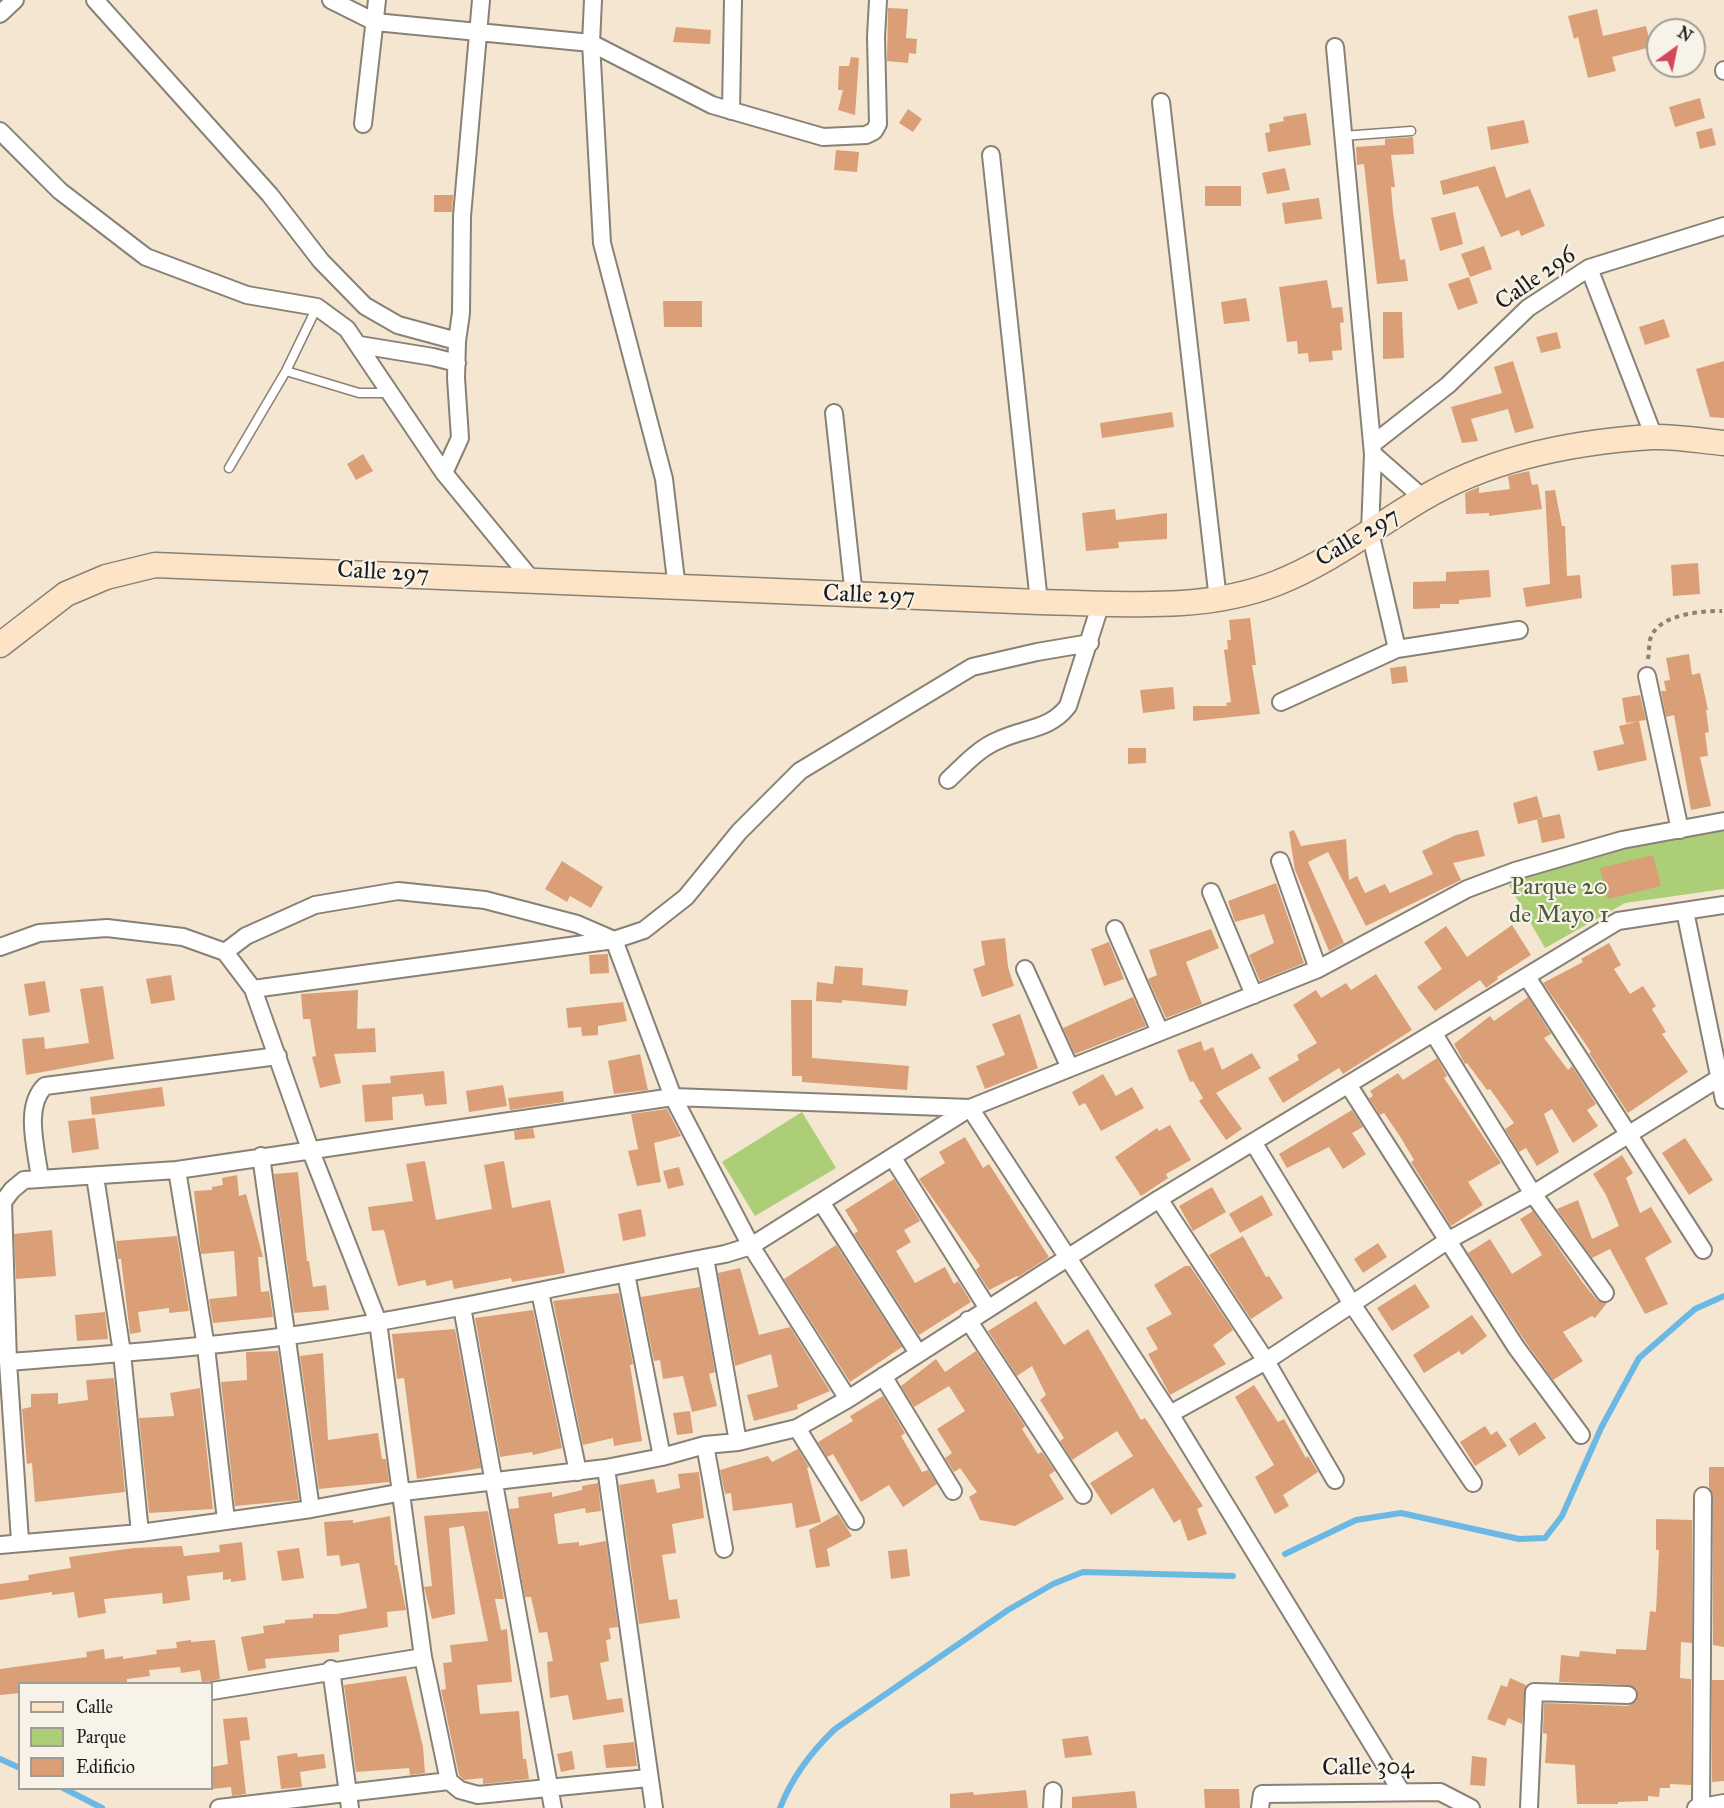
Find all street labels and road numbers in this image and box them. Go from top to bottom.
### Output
street label: Calle 296 [1490,241,1582,317]
street label: Calle 297 [1311,502,1405,574]
street label: Calle 297 [336,556,430,590]
street label: Calle 297 [822,580,916,612]
street label: Calle 304 [1322,1753,1414,1783]

